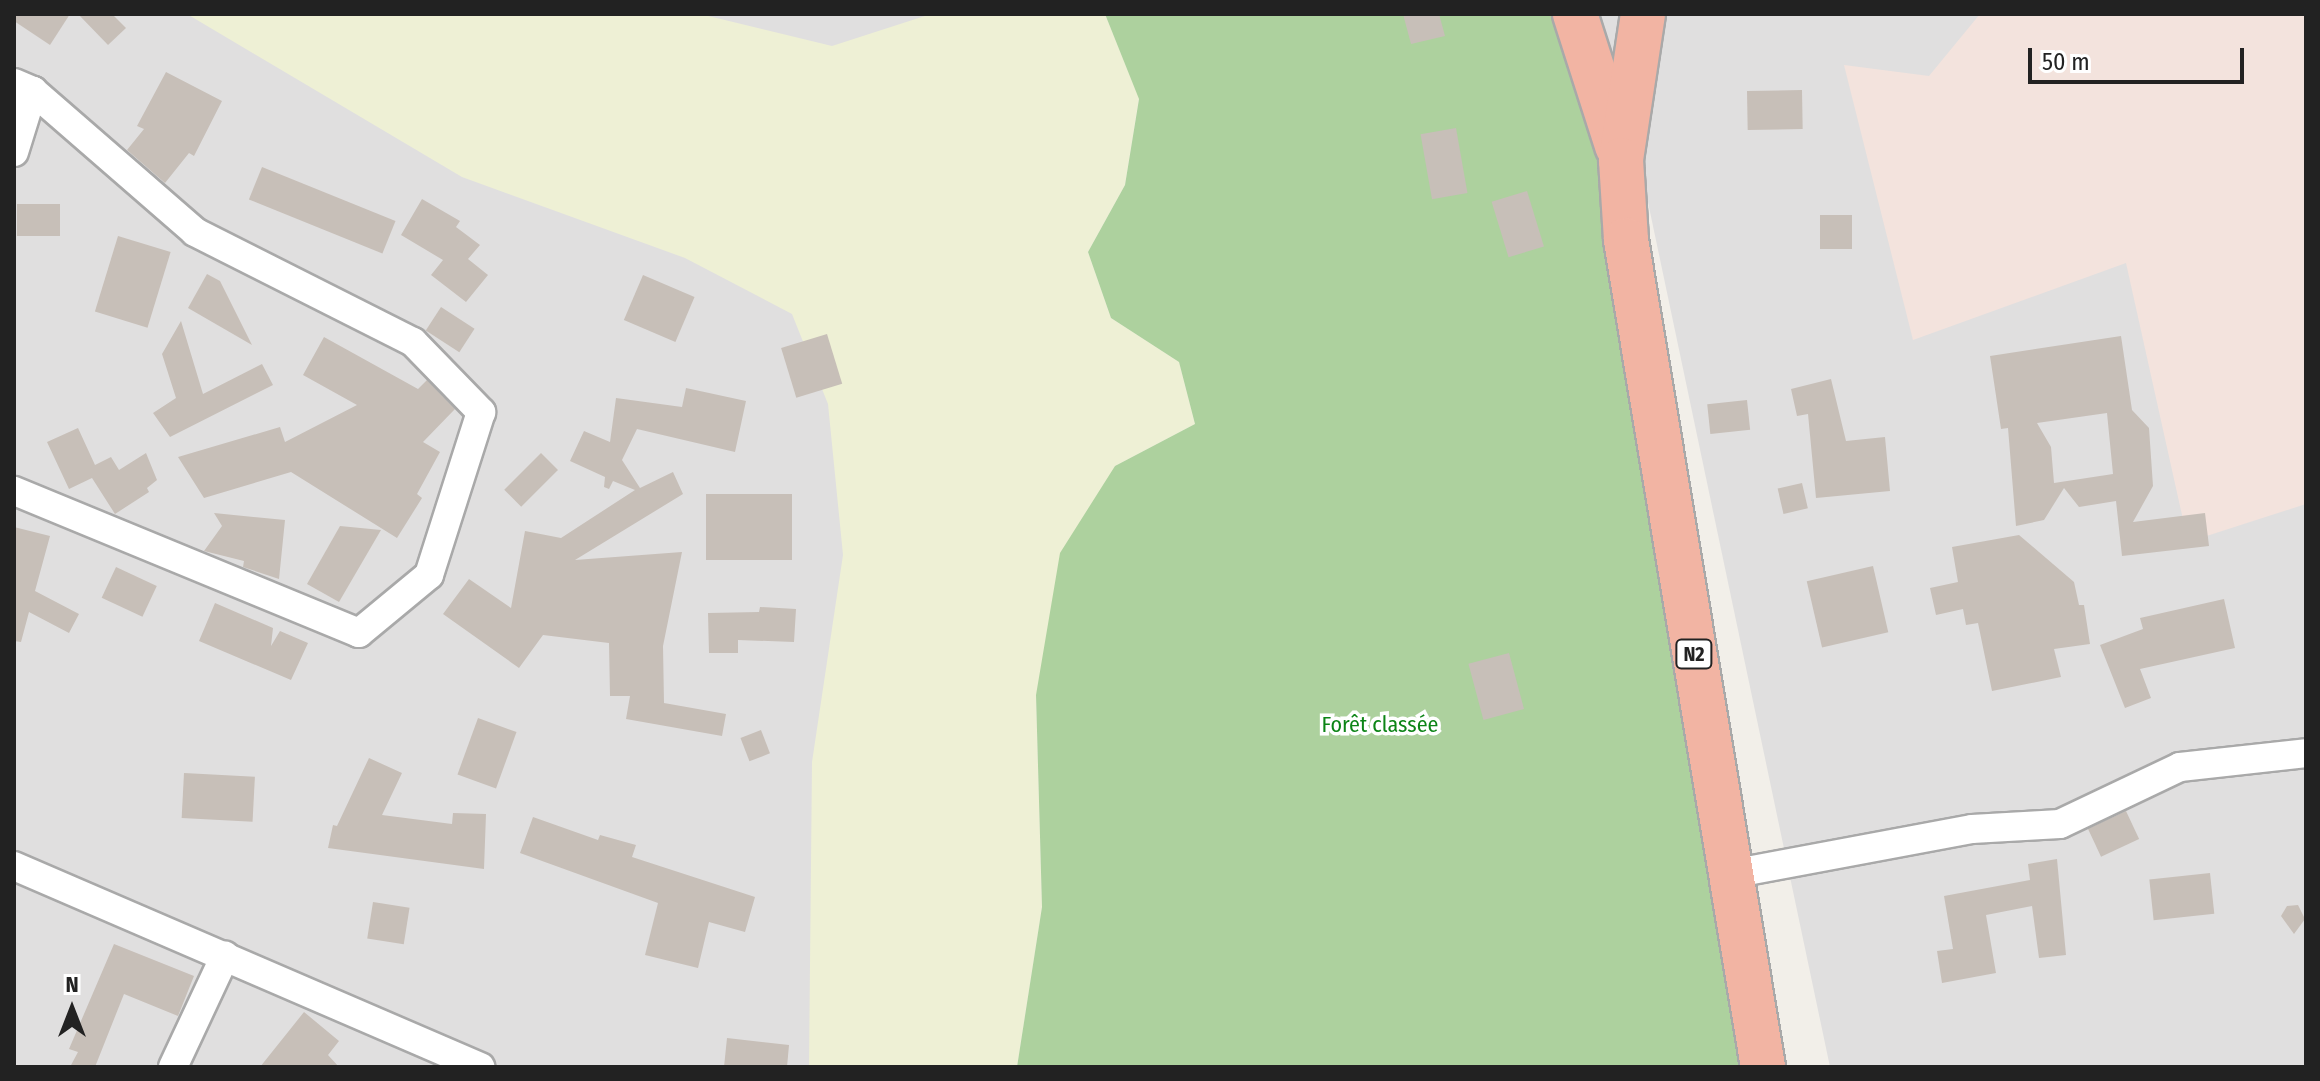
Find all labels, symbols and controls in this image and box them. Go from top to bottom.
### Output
scale bar [2032,32,2248,82]
text: 50 m [2042,48,2090,76]
road number: N2 [1674,638,1714,670]
park label: Forêt classée [1322,712,1438,738]
north arrow [32,969,112,1049]
text: N [65,971,79,998]

